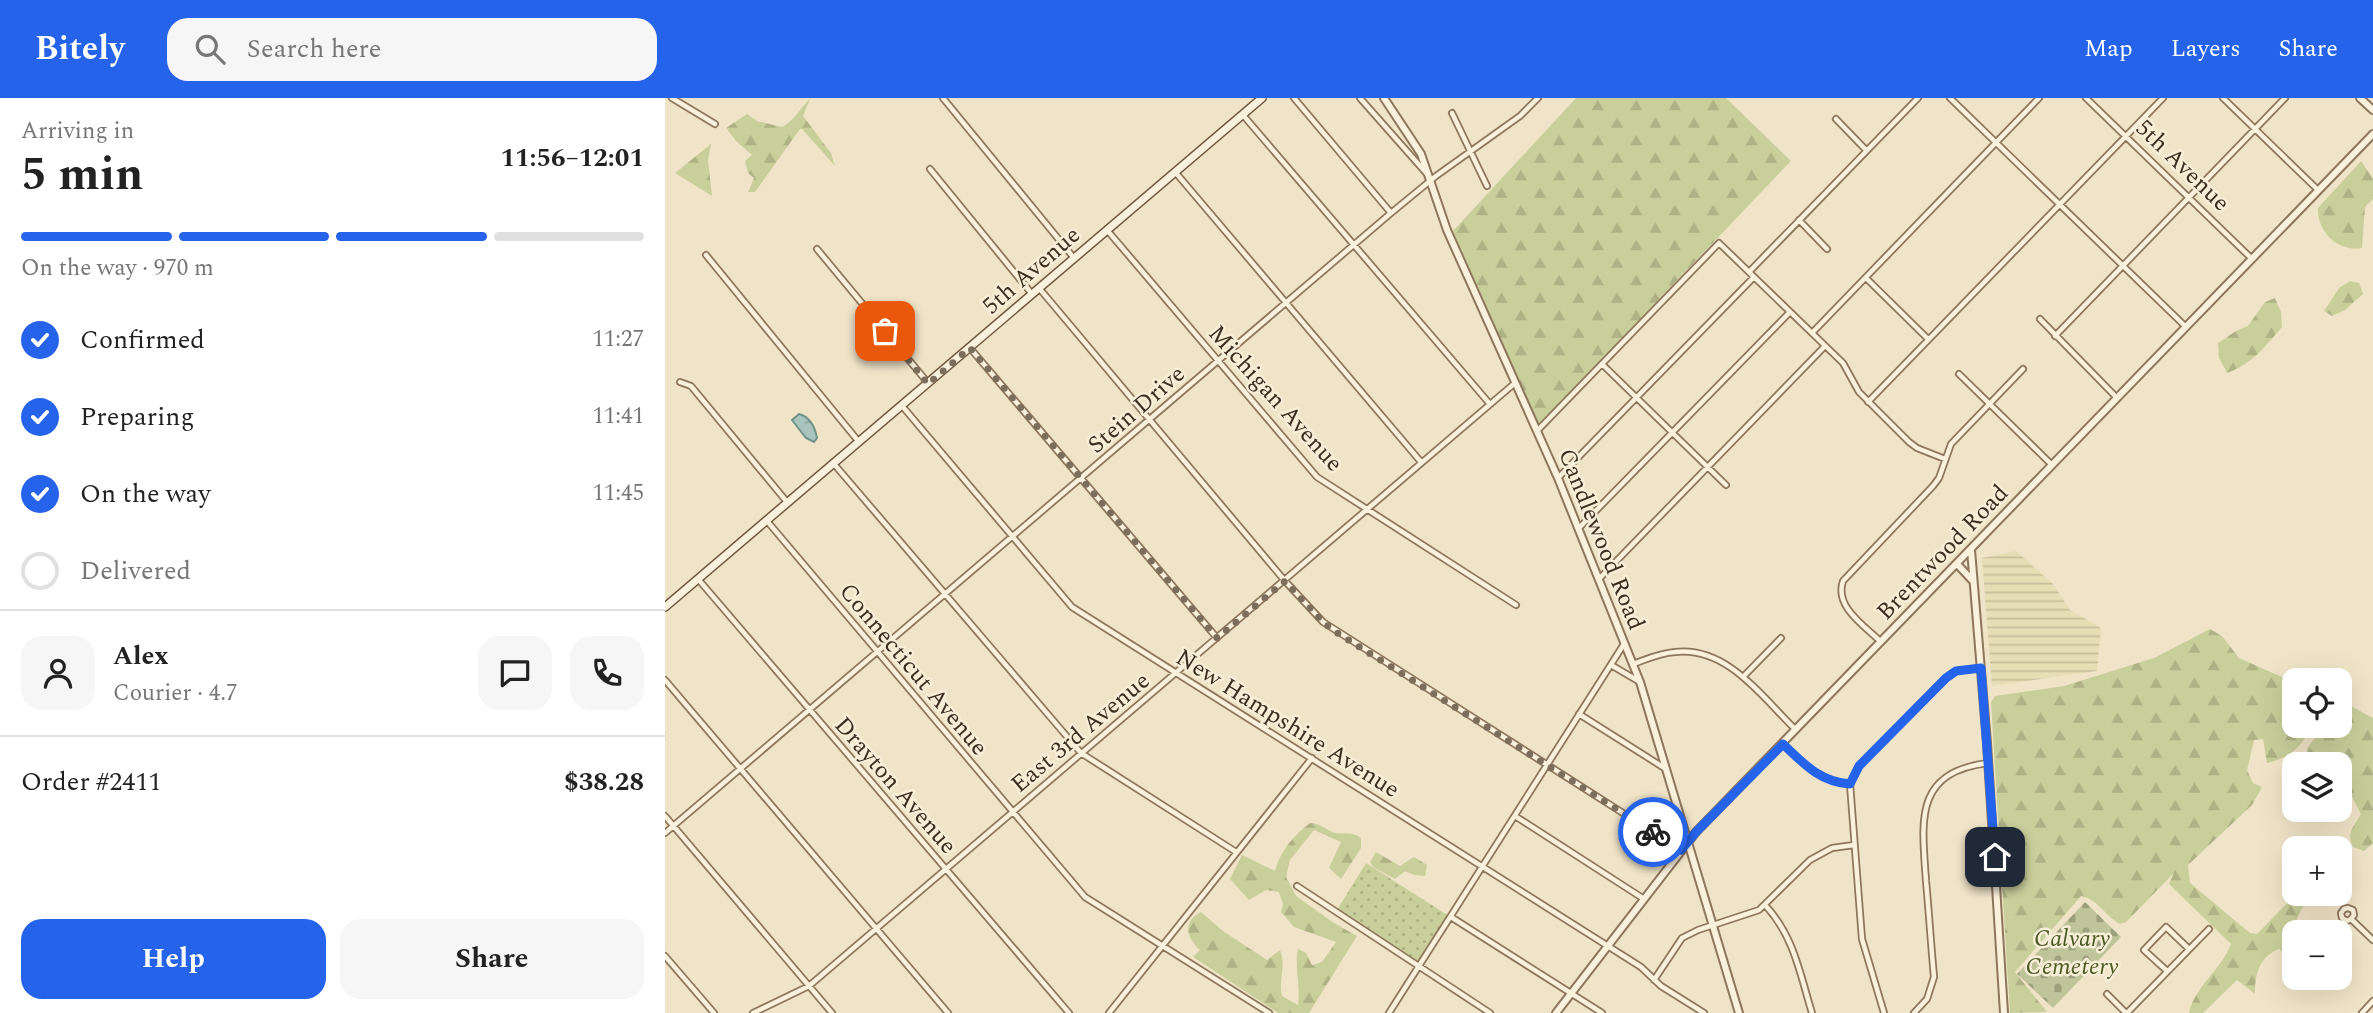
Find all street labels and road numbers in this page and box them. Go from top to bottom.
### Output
street label: 5th Avenue [2127,111,2238,220]
street label: 5th Avenue [975,218,1089,324]
street label: Michigan Avenue [1199,317,1351,480]
street label: Stein Drive [1080,357,1194,462]
street label: Candlewood Road [1548,443,1654,636]
street label: Brentwood Road [1868,476,2017,629]
street label: Connecticut Avenue [830,575,996,764]
street label: New Hampshire Avenue [1168,640,1407,808]
street label: East 3rd Avenue [1003,664,1158,802]
street label: Drayton Avenue [825,709,965,862]

